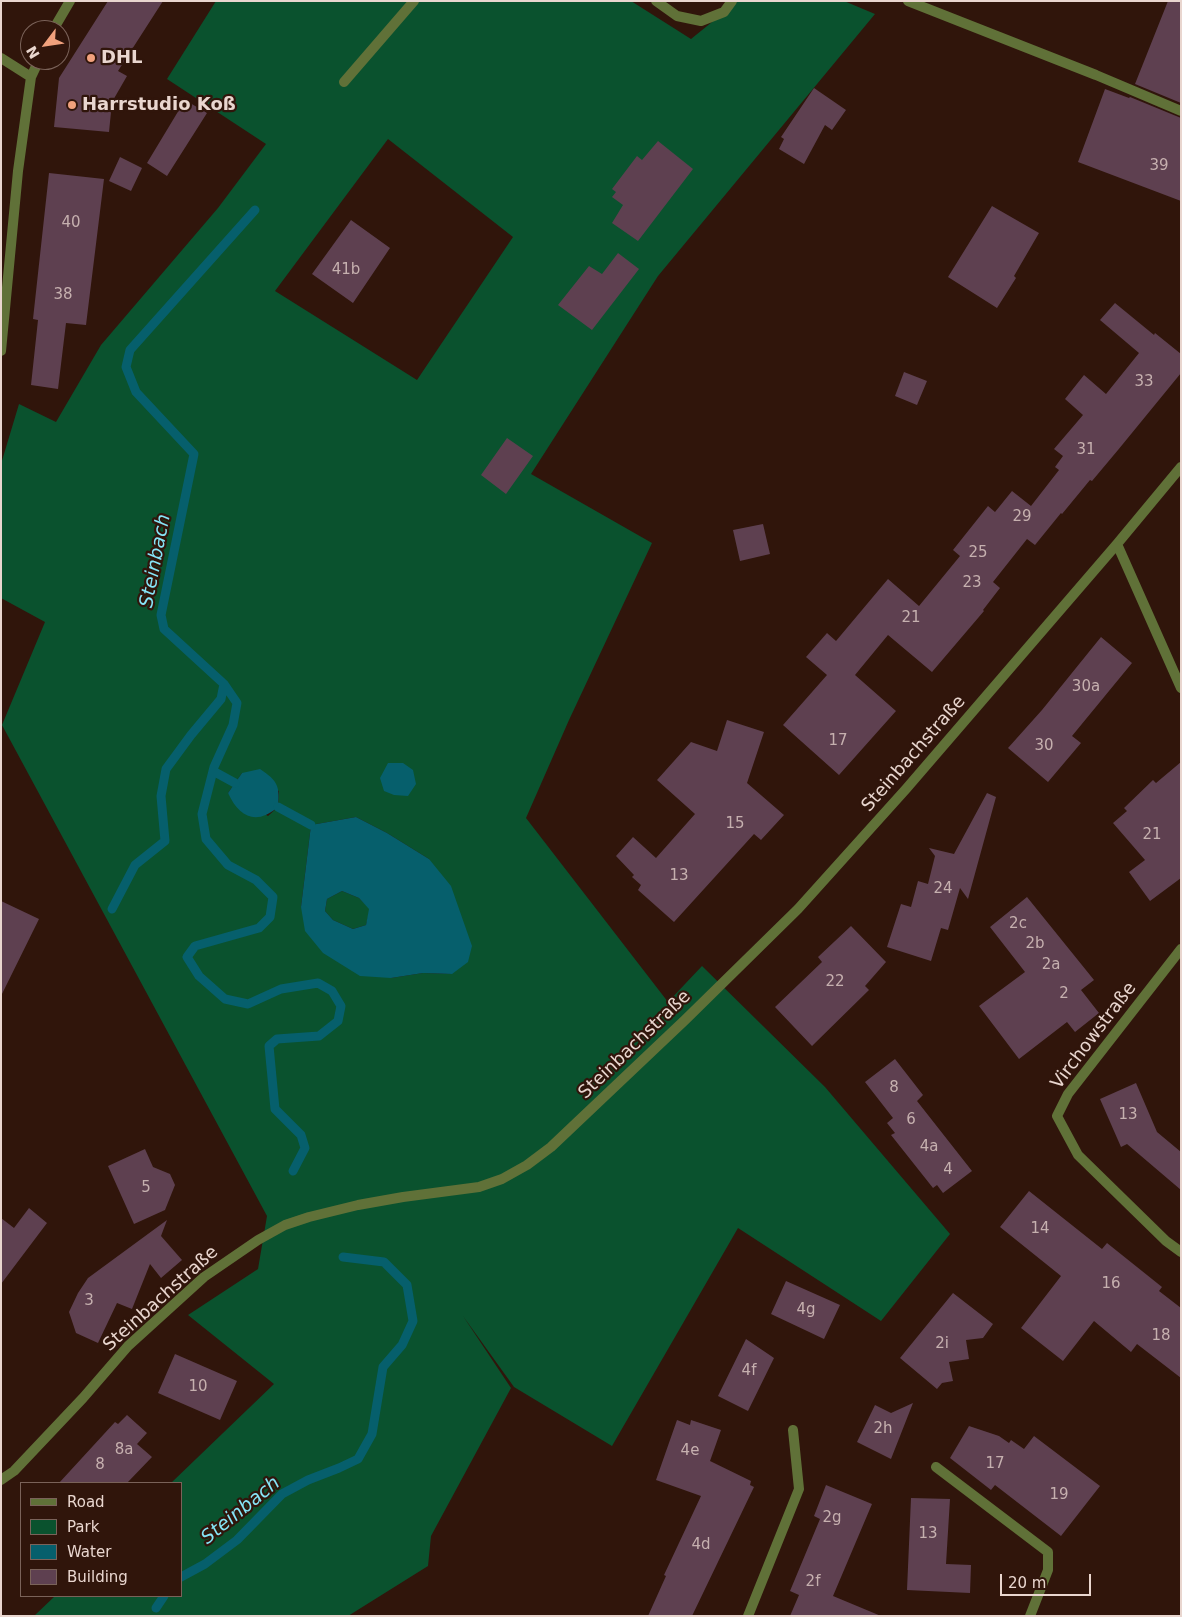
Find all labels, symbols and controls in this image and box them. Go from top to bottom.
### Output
north arrow [20,20,70,70]
text: N [23,43,43,61]
place label: DHL [101,47,142,69]
marker: DHL [85,52,97,64]
place label: Harrstudio Koß [82,94,236,116]
marker: Harrstudio Koß [66,99,78,111]
house number: 39 [1149,157,1169,175]
house number: 40 [61,214,81,232]
house number: 41b [332,261,360,279]
house number: 38 [53,286,73,304]
house number: 33 [1134,373,1154,391]
house number: 31 [1076,441,1096,459]
house number: 29 [1012,508,1032,526]
water label: Steinbach [136,512,176,610]
house number: 25 [968,544,988,562]
house number: 23 [962,574,982,592]
house number: 21 [901,609,921,627]
house number: 30a [1072,678,1100,696]
street label: Steinbachstraße [858,691,970,817]
house number: 17 [828,732,848,750]
house number: 30 [1034,737,1054,755]
house number: 15 [725,815,745,833]
house number: 21 [1142,826,1162,844]
house number: 13 [669,867,689,885]
house number: 24 [933,880,953,898]
house number: 2c [1009,915,1027,933]
house number: 2b [1025,935,1045,953]
house number: 2a [1042,956,1060,974]
house number: 22 [825,973,845,991]
street label: Virchowstraße [1047,978,1141,1094]
house number: 2 [1059,985,1069,1003]
street label: Steinbachstraße [575,986,695,1104]
house number: 8 [889,1079,899,1097]
house number: 13 [1118,1106,1138,1124]
house number: 6 [906,1111,916,1129]
house number: 4a [920,1138,938,1156]
house number: 4 [943,1161,953,1179]
house number: 5 [141,1179,151,1197]
house number: 14 [1030,1220,1050,1238]
street label: Steinbachstraße [99,1242,223,1356]
house number: 16 [1101,1275,1121,1293]
house number: 3 [84,1292,94,1310]
house number: 4g [796,1301,816,1319]
house number: 18 [1151,1327,1171,1345]
house number: 2i [935,1335,949,1353]
house number: 4f [742,1362,756,1380]
house number: 10 [188,1378,208,1396]
house number: 2h [873,1420,893,1438]
house number: 8a [115,1441,133,1459]
house number: 4e [681,1442,699,1460]
house number: 17 [985,1455,1005,1473]
house number: 8 [95,1456,105,1474]
water label: Steinbach [197,1472,285,1550]
legend [20,1482,182,1597]
house number: 19 [1049,1486,1069,1504]
text: Road [67,1493,105,1511]
house number: 2g [822,1509,842,1527]
text: Park [67,1518,99,1536]
house number: 13 [918,1525,938,1543]
house number: 4d [691,1536,711,1554]
text: Water [67,1543,111,1561]
scale bar [1002,1564,1093,1596]
text: Building [67,1568,128,1586]
house number: 2f [806,1573,820,1591]
text: 20 m [1008,1574,1046,1592]

